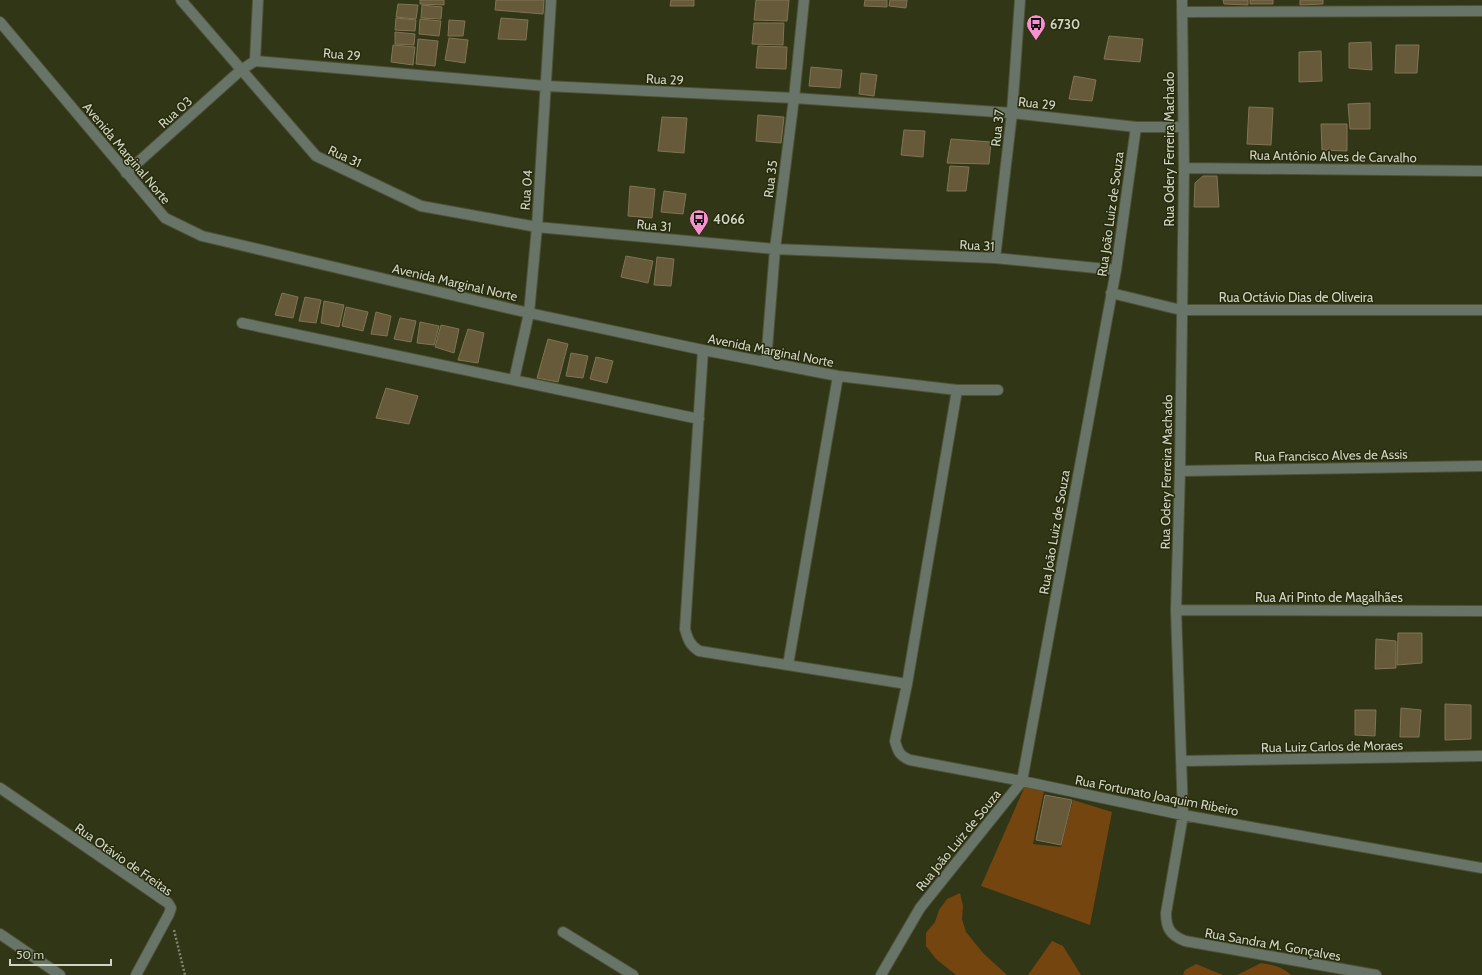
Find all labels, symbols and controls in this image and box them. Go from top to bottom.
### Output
bus stop icon: 6730 [1025,13,1047,41]
place label: 6730 [1050,16,1080,32]
street label: Rua 29 [322,44,362,64]
street label: Rua 29 [646,70,684,88]
street label: Rua Odery Ferreira Machado [1161,72,1177,226]
street label: Rua 03 [155,93,195,131]
street label: Rua 29 [1017,93,1057,113]
street label: Avenida Marginal Norte [80,99,174,207]
street label: Rua 37 [987,108,1007,147]
street label: Rua 31 [326,141,364,171]
street label: Rua Antônio Alves de Carvalho [1249,147,1417,165]
street label: Rua João Luiz de Souza [1093,150,1127,278]
street label: Rua 35 [760,159,780,199]
street label: Rua 04 [517,169,535,211]
bus stop icon: 4066 [688,208,710,236]
place label: 4066 [713,211,745,227]
street label: Rua 31 [636,216,672,234]
street label: Rua 31 [959,236,995,254]
street label: Avenida Marginal Norte [391,260,519,304]
street label: Rua Octávio Dias de Oliveira [1219,289,1374,305]
street label: Avenida Marginal Norte [707,330,836,370]
street label: Rua Odery Ferreira Machado [1157,394,1175,550]
street label: Rua Francisco Alves de Assis [1254,446,1408,464]
street label: Rua João Luiz de Souza [1035,468,1073,595]
street label: Rua Ari Pinto de Magalhães [1255,589,1403,605]
street label: Rua Luiz Carlos de Moraes [1261,737,1404,755]
street label: Rua Fortunato Joaquim Ribeiro [1074,771,1240,819]
street label: Rua João Luiz de Souza [912,785,1004,894]
street label: Rua Otávio de Freitas [72,819,176,899]
street label: Rua Sandra M. Gonçalves [1204,924,1343,964]
scale bar [10,941,111,967]
text: 50 m [16,947,44,962]

